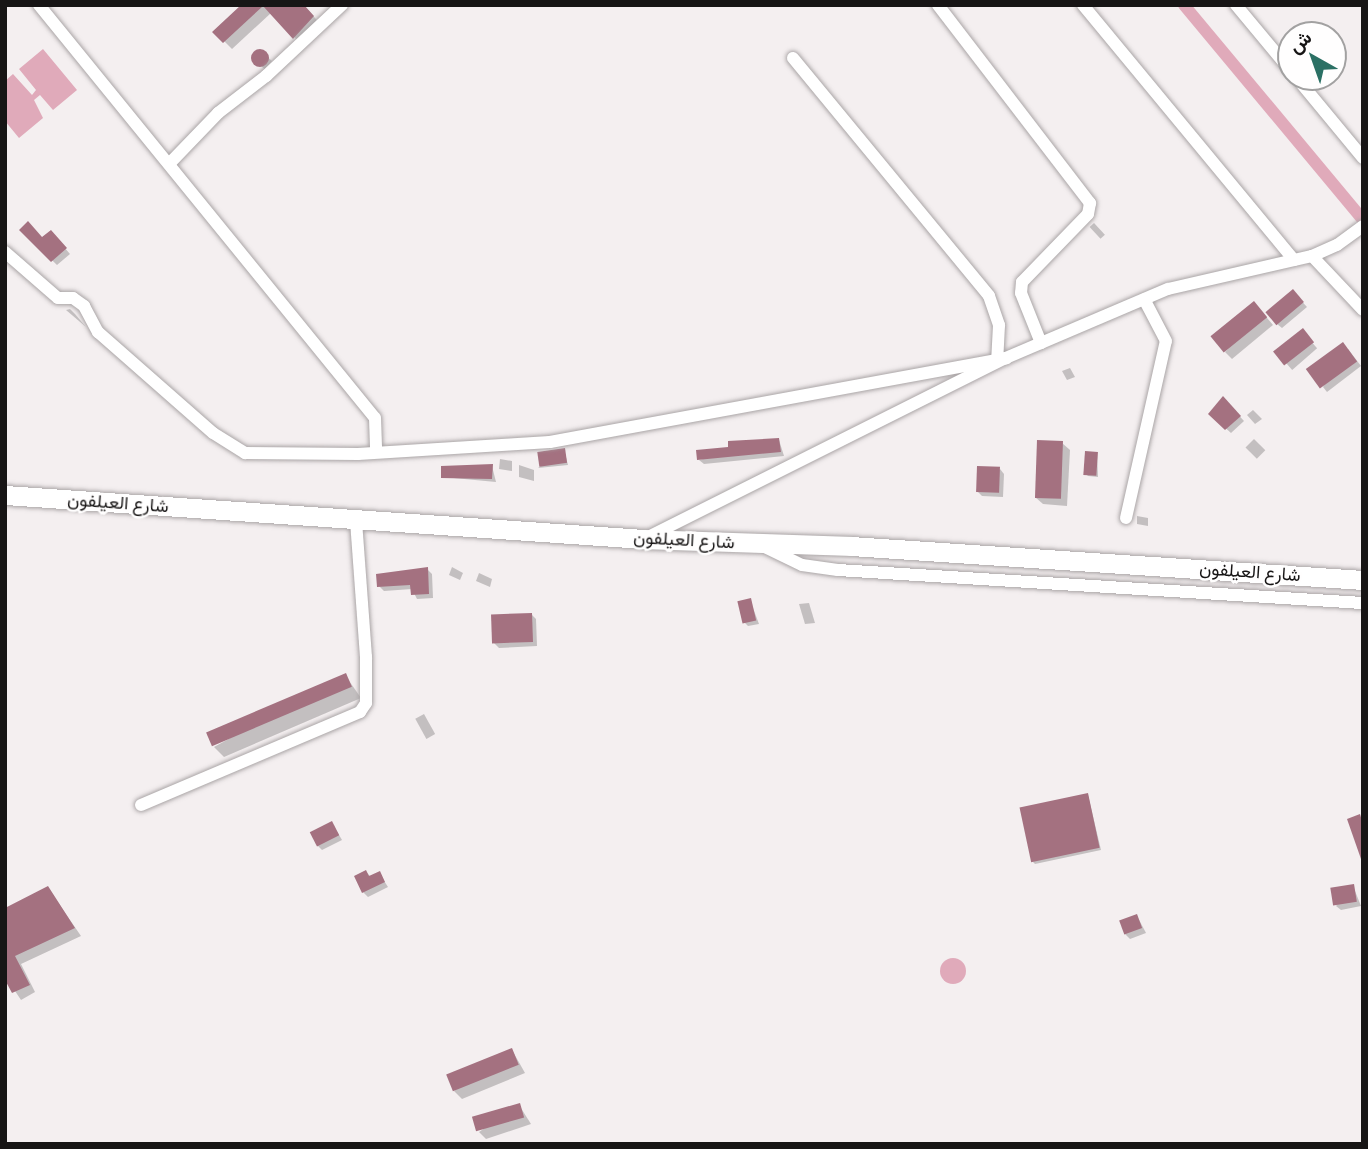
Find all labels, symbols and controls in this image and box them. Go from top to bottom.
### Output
north arrow [1277,21,1347,91]
text: ش [1283,24,1317,59]
street label: شارع العيلفون [67,489,169,517]
street label: شارع العيلفون [633,527,735,553]
street label: شارع العيلفون [1199,558,1301,586]

